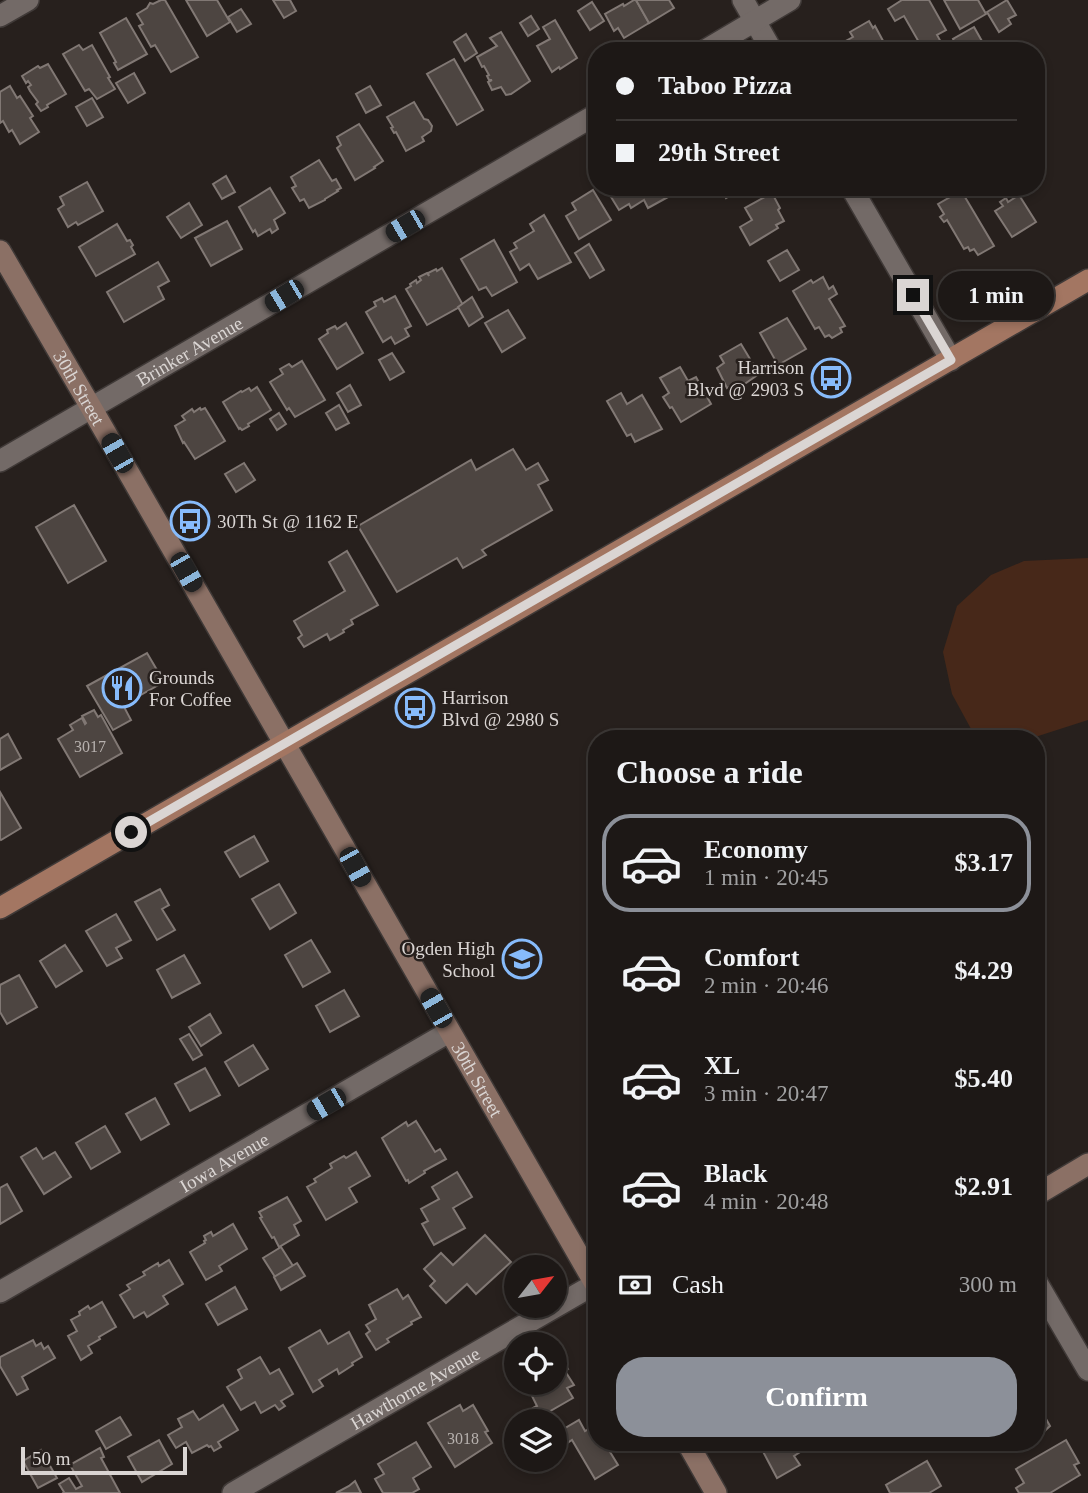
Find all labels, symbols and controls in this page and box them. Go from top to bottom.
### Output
text: Taboo Pizza [658,71,792,100]
text: 29th Street [658,138,780,167]
car [382,206,429,246]
callout: 1 min [937,270,1053,320]
car [261,276,308,316]
route end [897,279,929,311]
text: 1 min [968,283,1024,308]
street label: Brinker Avenue [132,312,246,390]
street label: 30th Street [50,346,110,429]
place label: Harrison Blvd @ 2903 S [687,357,804,400]
bus stop icon: Harrison Blvd @ 2903 S [810,357,852,399]
car [98,430,137,476]
bus stop icon: 30Th St @ 1162 E [169,500,211,542]
place label: 30Th St @ 1162 E [217,511,358,532]
car [167,549,206,595]
restaurant icon: Grounds For Coffee [101,667,143,709]
place label: Grounds For Coffee [149,667,232,710]
bus stop icon: Harrison Blvd @ 2980 S [394,687,436,729]
place label: Harrison Blvd @ 2980 S [442,687,559,730]
house number: 3017 [74,738,106,755]
text: Choose a ride [616,754,803,790]
route start [115,816,147,848]
icon: car [620,832,683,895]
text: Economy [704,835,808,864]
car [336,844,375,890]
text: $3.17 [955,848,1013,877]
text: 1 min · 20:45 [704,865,829,890]
place label: Ogden High School [402,938,495,981]
school or university icon: Ogden High School [501,938,543,980]
icon: car [620,940,683,1003]
text: Comfort [704,943,799,972]
text: $4.29 [955,956,1013,985]
text: 2 min · 20:46 [704,973,829,998]
car [417,985,456,1031]
street label: 30th Street [448,1038,508,1121]
icon: car [620,1048,683,1111]
text: XL [704,1051,740,1080]
text: $5.40 [955,1064,1013,1093]
text: 3 min · 20:47 [704,1081,829,1106]
car [303,1084,350,1124]
street label: Iowa Avenue [176,1128,272,1196]
icon: car [620,1156,683,1219]
text: Black [704,1159,768,1188]
text: $2.91 [955,1172,1013,1201]
text: 4 min · 20:48 [704,1189,829,1214]
north arrow [504,1255,567,1318]
map controls [504,1255,567,1472]
icon: cash [616,1266,654,1304]
text: Cash [672,1270,724,1299]
text: 300 m [959,1272,1017,1297]
button: locate [504,1332,567,1395]
street label: Hawthorne Avenue [346,1342,483,1434]
button: Confirm [616,1357,1017,1437]
button: layers [504,1409,567,1472]
house number: 3018 [447,1430,479,1447]
scale bar [21,1444,187,1476]
text: 50 m [32,1448,71,1469]

